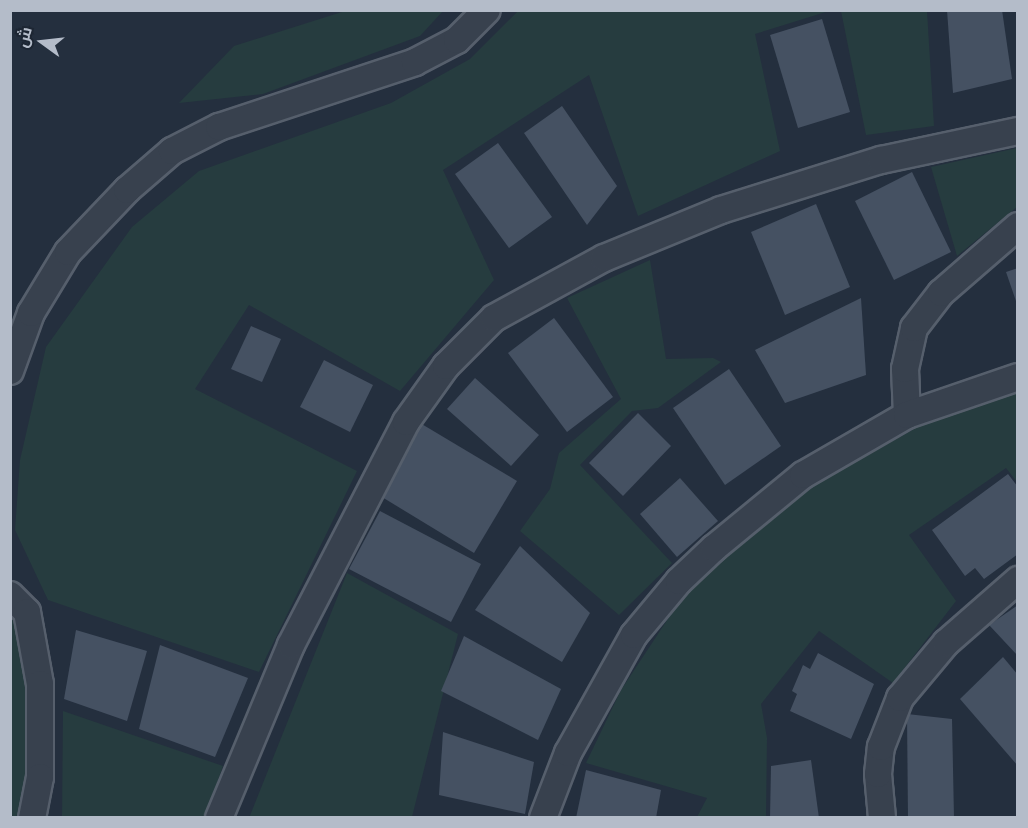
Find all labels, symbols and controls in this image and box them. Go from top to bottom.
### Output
north arrow [12,12,72,72]
text: ش [12,25,36,50]

